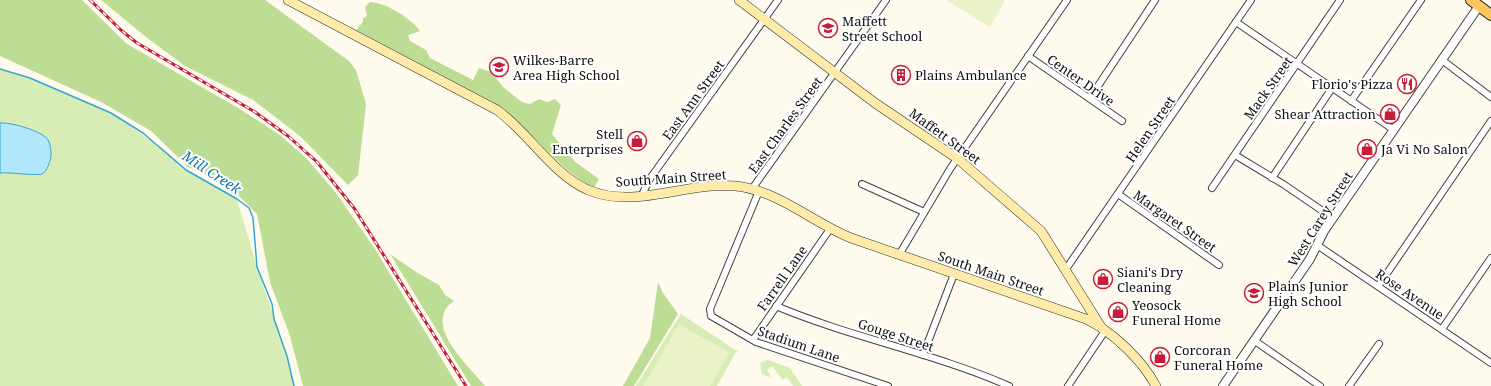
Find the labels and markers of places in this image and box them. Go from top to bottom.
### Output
place label: Maffett Street School [842,12,922,45]
school or university icon: Maffett Street School [817,17,839,39]
place label: Wilkes-Barre Area High School [513,51,620,84]
school or university icon: Wilkes-Barre Area High School [488,56,510,78]
building icon: Plains Ambulance [890,64,912,86]
place label: Plains Ambulance [915,66,1027,84]
restaurant icon: Florio's Pizza [1396,73,1418,95]
place label: Florio's Pizza [1311,75,1393,93]
shop icon: Shear Attraction [1379,103,1401,125]
place label: Shear Attraction [1274,105,1377,123]
place label: Stell Enterprises [552,125,623,158]
shop icon: Stell Enterprises [626,130,648,152]
shop icon: Ja Vi No Salon [1356,138,1378,160]
place label: Ja Vi No Salon [1380,140,1468,158]
place label: Siani's Dry Cleaning [1117,263,1184,296]
shop icon: Siani's Dry Cleaning [1092,268,1114,290]
place label: Plains Junior High School [1268,277,1348,310]
school or university icon: Plains Junior High School [1243,282,1265,304]
place label: Yeosock Funeral Home [1131,296,1221,329]
shop icon: Yeosock Funeral Home [1107,301,1129,323]
place label: Corcoran Funeral Home [1174,341,1263,374]
shop icon: Corcoran Funeral Home [1149,346,1171,368]

